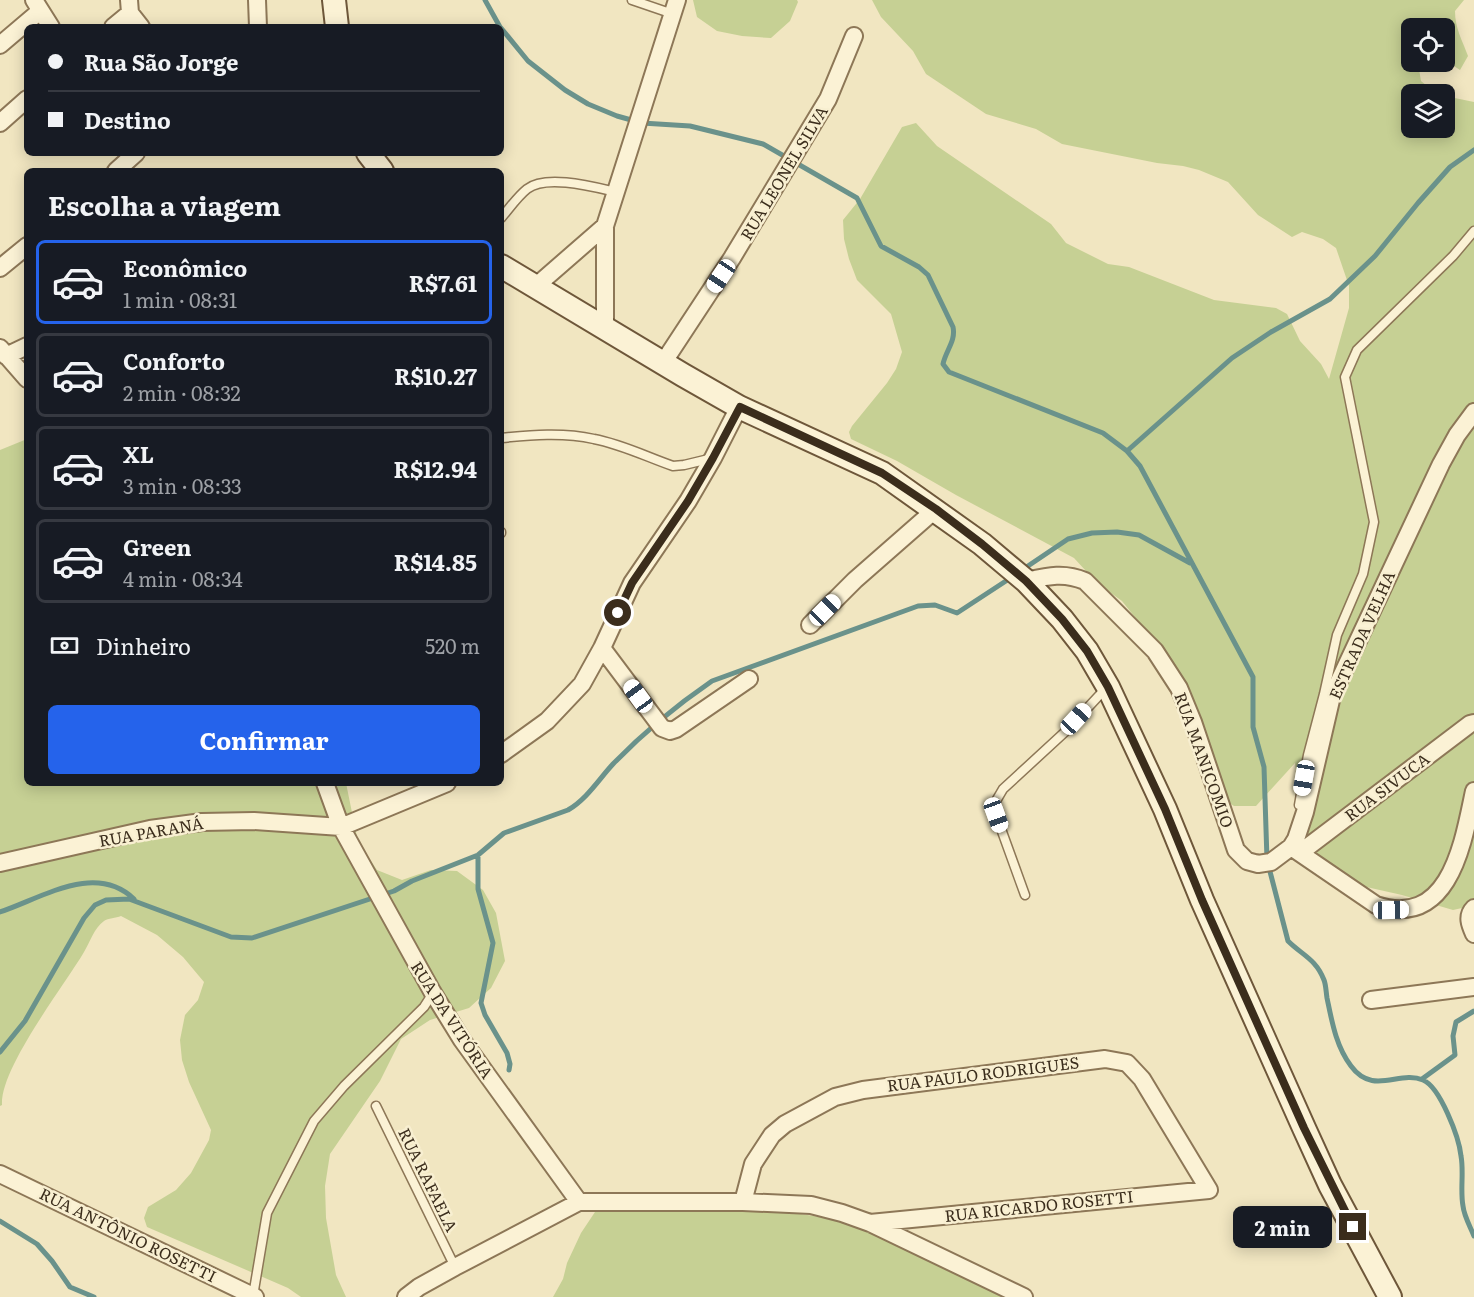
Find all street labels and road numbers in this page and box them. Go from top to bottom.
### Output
street label: RUA LEONEL SILVA [733,100,833,244]
street label: ESTRADA VELHA [1322,566,1400,703]
street label: RUA MANICOMIO [1169,689,1241,831]
street label: RUA SIVUCA [1339,746,1434,826]
street label: RUA PARANÁ [97,810,205,852]
street label: RUA DA VITÓRIA [406,956,500,1083]
street label: RUA PAULO RODRIGUES [885,1049,1080,1097]
street label: RUA RAFAELA [393,1124,465,1236]
street label: RUA ANTÔNIO ROSETTI [36,1181,221,1287]
street label: RUA RICARDO ROSETTI [943,1183,1135,1227]

